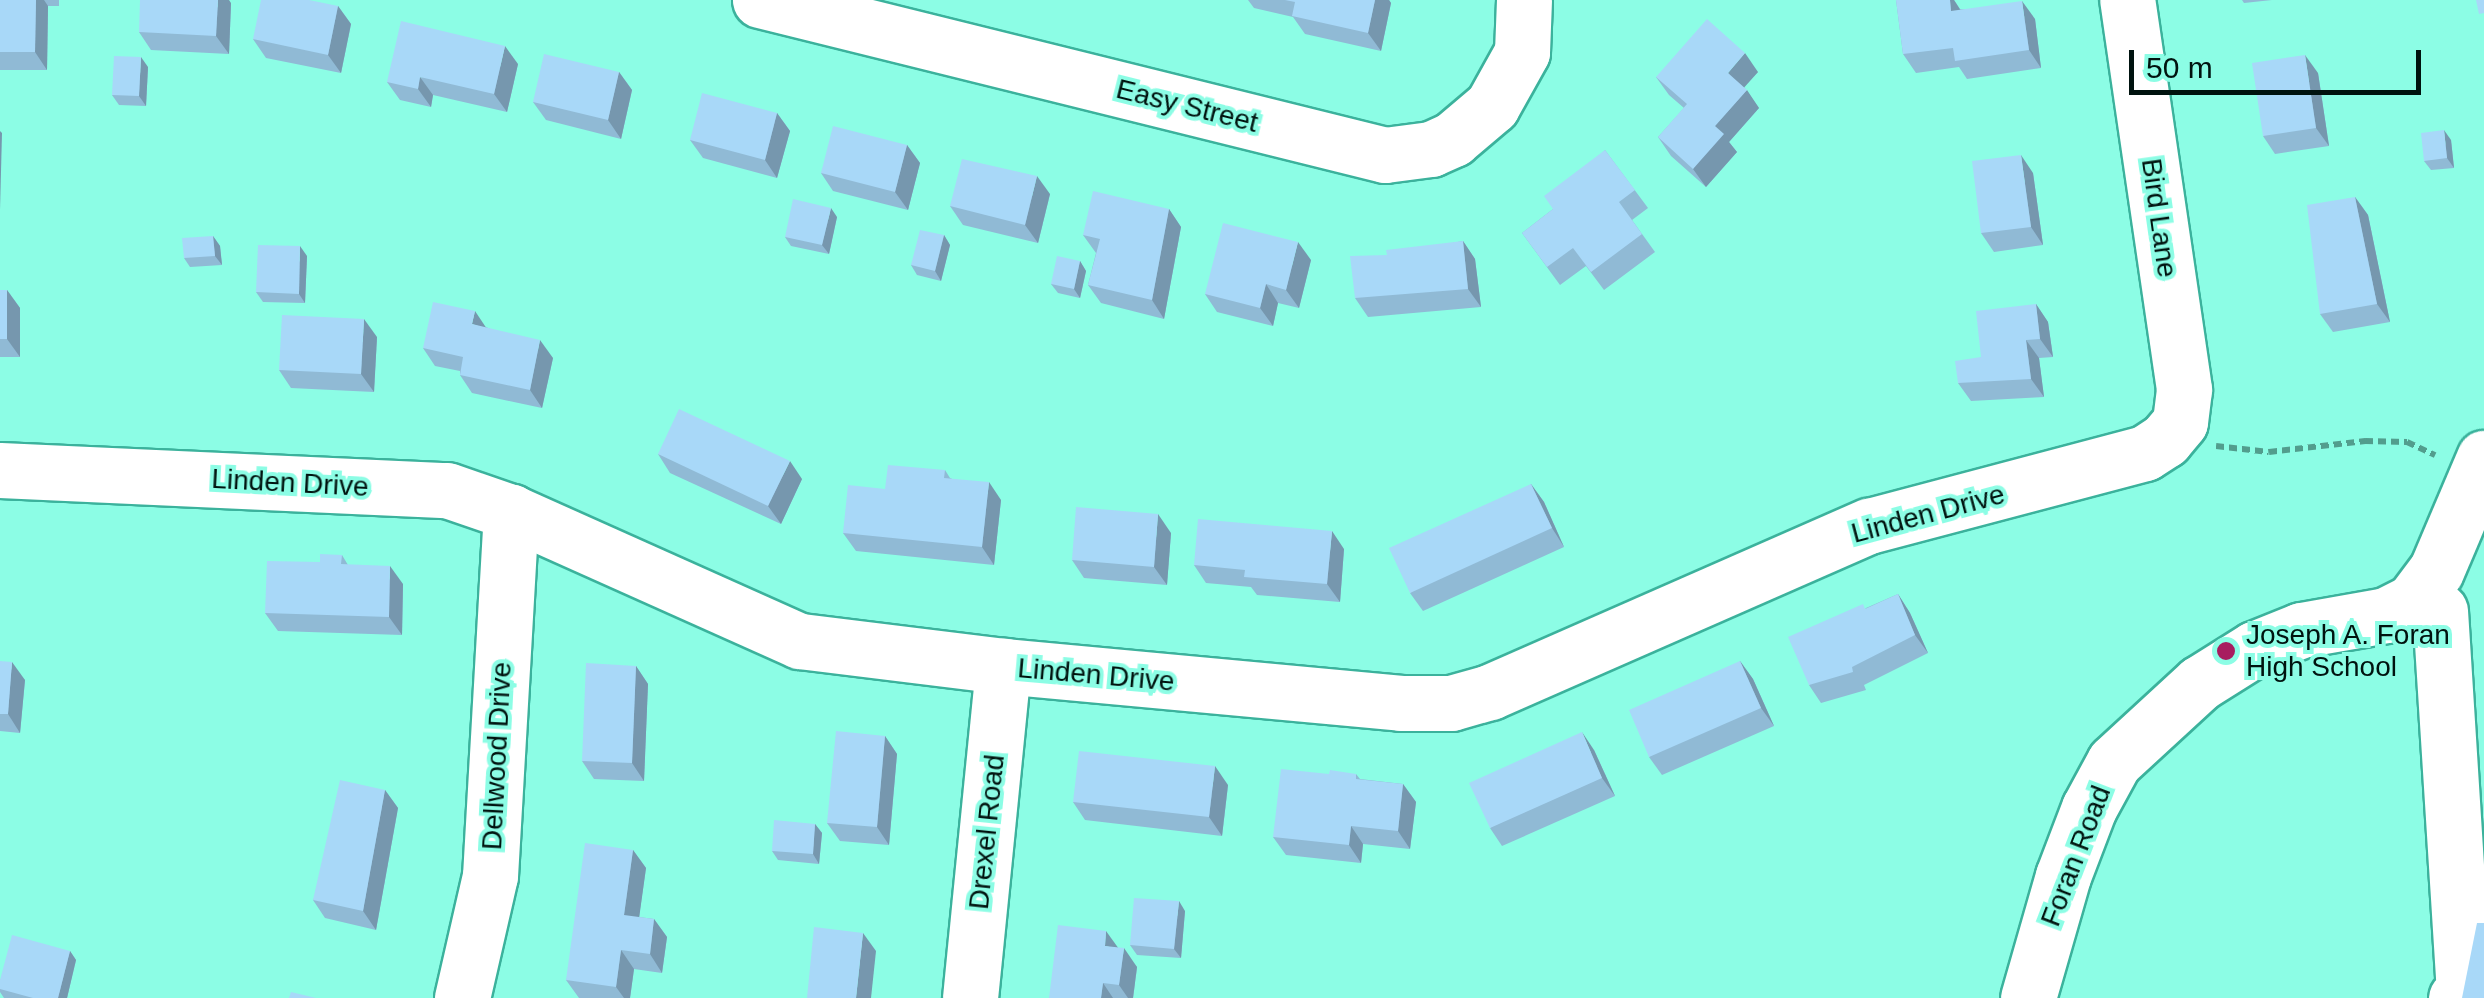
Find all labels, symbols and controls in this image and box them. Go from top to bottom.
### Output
scale bar [2134,30,2426,92]
text: 50 m [2146,51,2213,84]
street label: Easy Street [1113,72,1261,140]
street label: Bird Lane [2134,156,2184,280]
street label: Linden Drive [211,462,369,504]
street label: Linden Drive [1848,477,2008,551]
place label: Joseph A. Foran High School [2246,618,2451,684]
marker: Joseph A. Foran High School [2215,640,2237,662]
street label: Linden Drive [1016,651,1176,699]
street label: Dellwood Drive [475,661,519,851]
street label: Drexel Road [962,753,1012,911]
street label: Foran Road [2034,781,2118,931]

